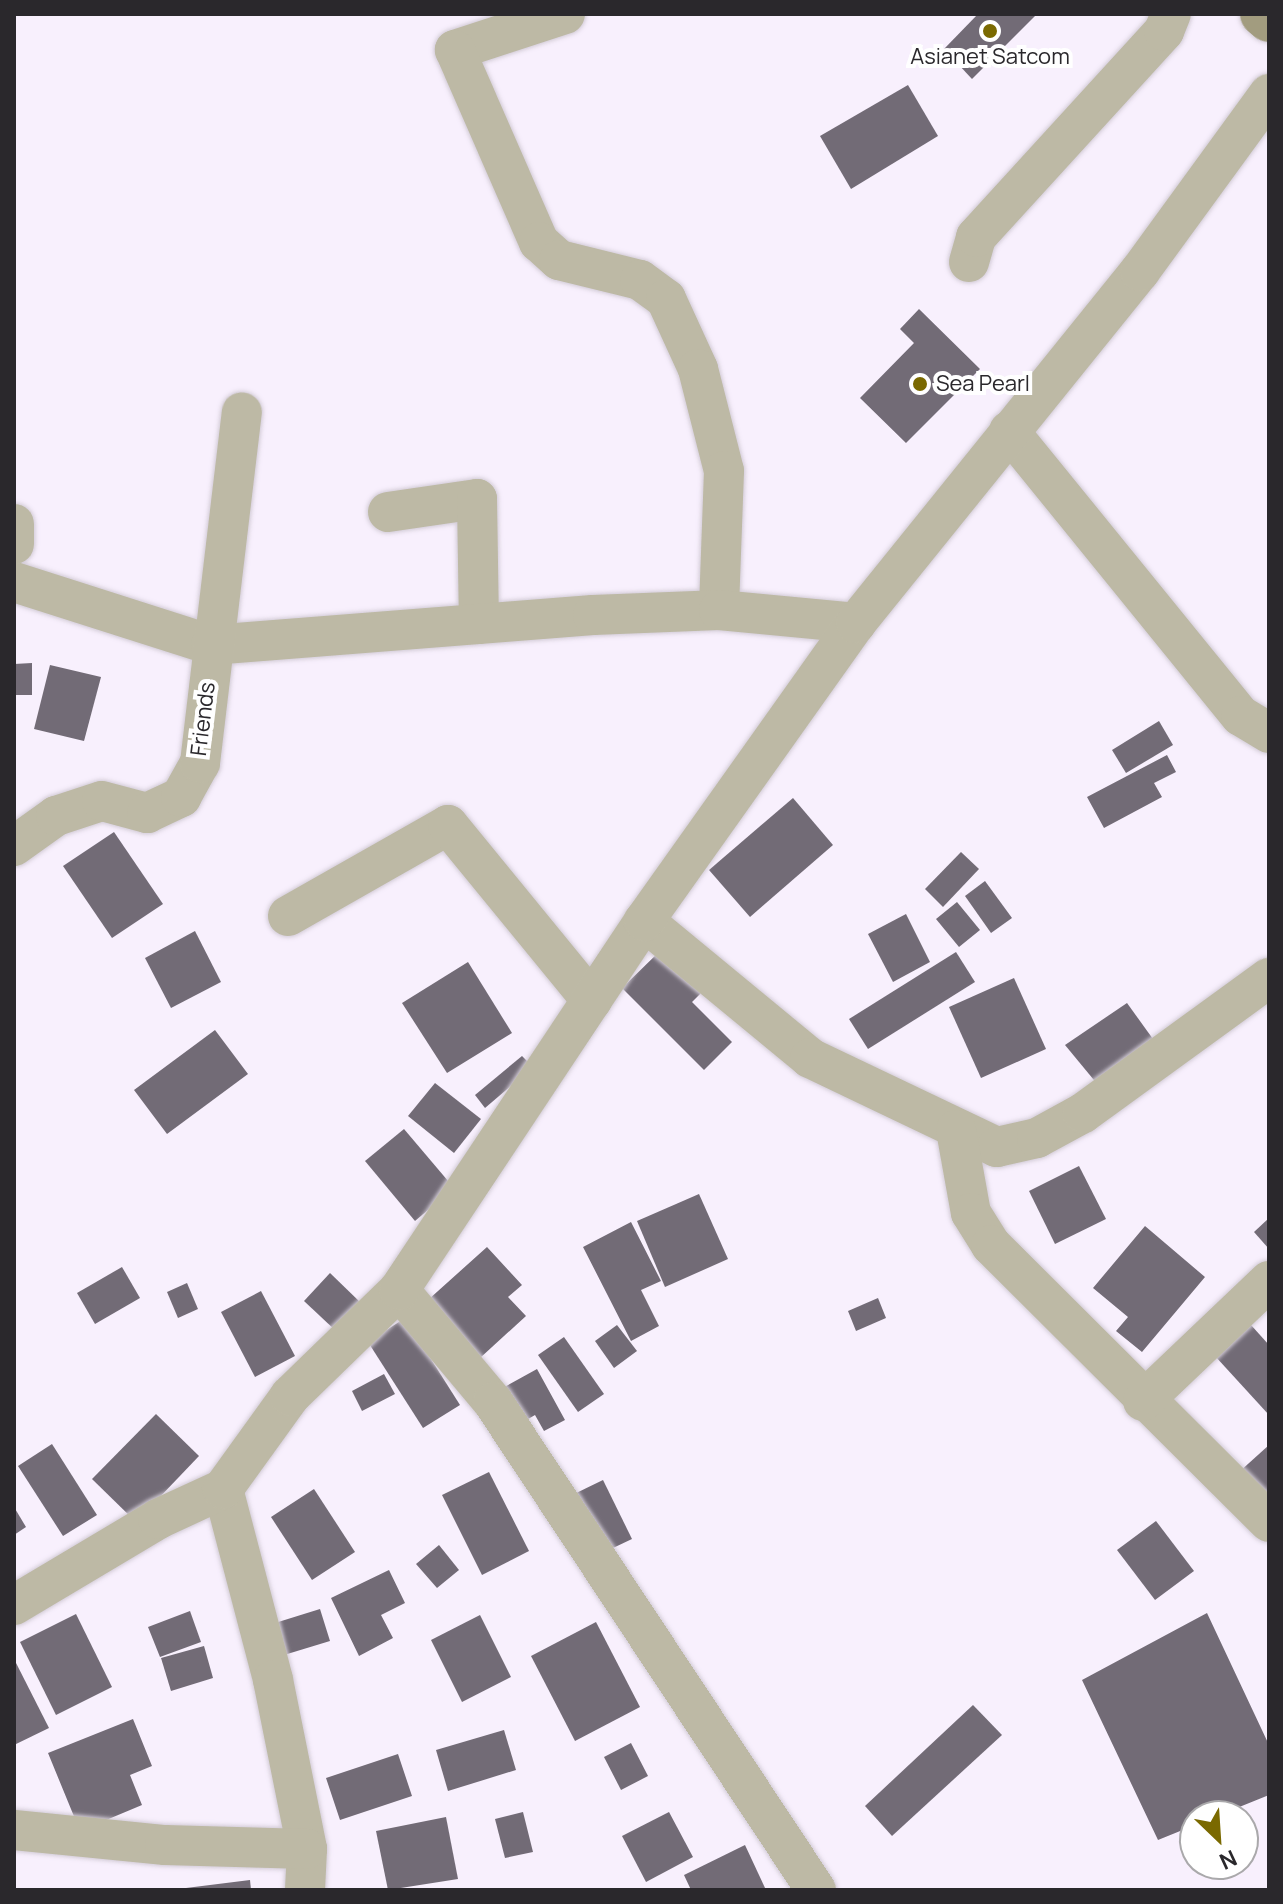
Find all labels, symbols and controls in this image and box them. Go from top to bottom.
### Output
marker: Asianet Satcom [981,22,999,40]
place label: Asianet Satcom [910,44,1070,70]
place label: Sea Pearl [936,371,1030,397]
marker: Sea Pearl [911,375,929,393]
street label: Friends [185,681,221,757]
north arrow [1179,1800,1259,1880]
text: N [1215,1843,1242,1877]

